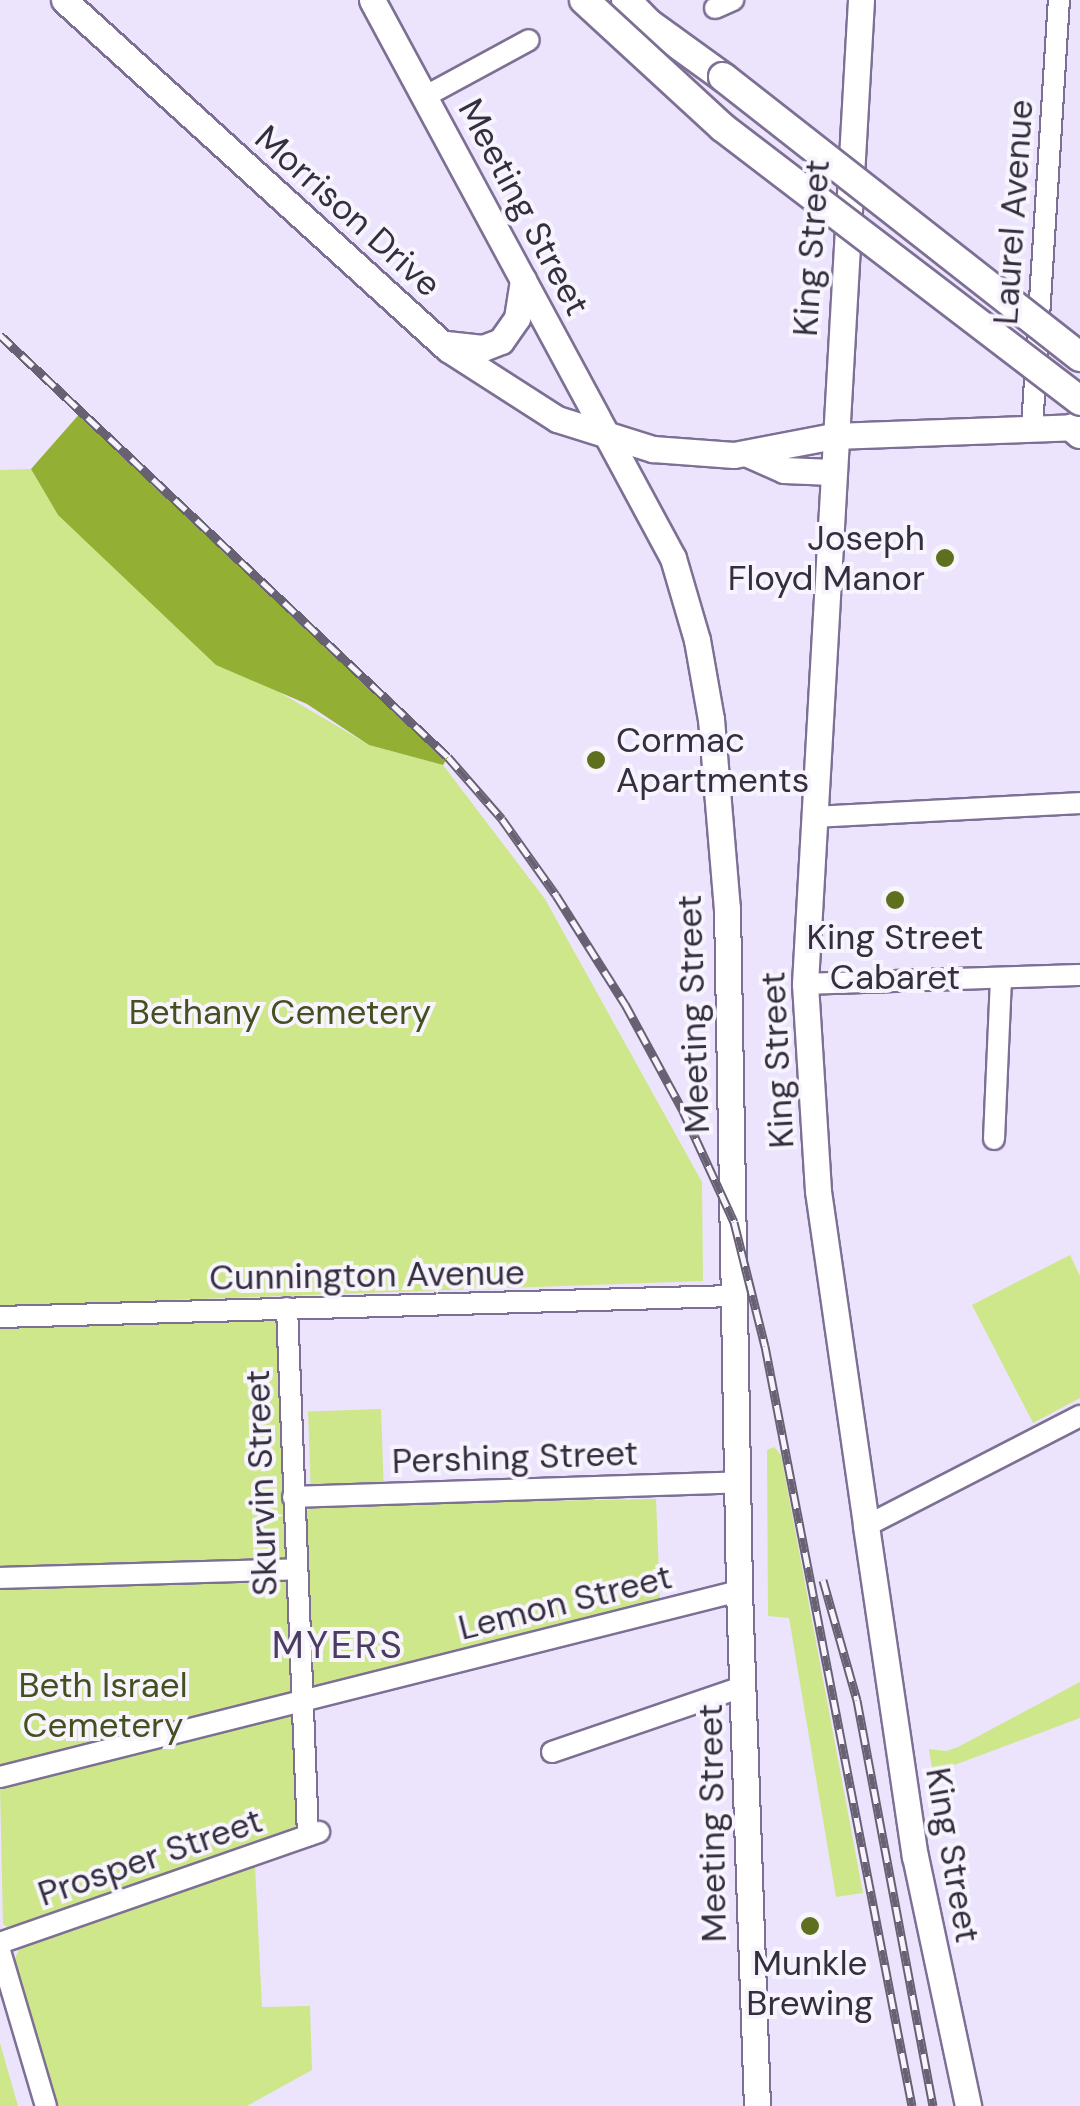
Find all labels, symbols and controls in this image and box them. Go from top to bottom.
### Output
street label: Meeting Street [449,92,599,322]
street label: Laurel Avenue [984,98,1042,326]
street label: Morrison Drive [247,117,449,305]
street label: King Street [784,158,838,338]
place label: Joseph Floyd Manor [728,517,925,599]
marker: Joseph Floyd Manor [934,547,956,569]
place label: Cormac Apartments [616,719,809,801]
marker: Cormac Apartments [585,749,607,771]
marker: King Street Cabaret [884,889,906,911]
street label: Meeting Street [668,894,718,1134]
place label: King Street Cabaret [807,916,983,998]
street label: King Street [751,971,803,1149]
park label: Bethany Cemetery [129,991,431,1033]
street label: Cunnington Avenue [209,1251,525,1299]
street label: Skurvin Street [236,1369,286,1597]
street label: Pershing Street [391,1432,639,1482]
street label: Lemon Street [454,1555,676,1649]
district label: MYERS [272,1623,404,1669]
park label: Beth Israel Cemetery [19,1664,187,1746]
street label: Meeting Street [689,1703,735,1943]
street label: King Street [917,1764,989,1946]
street label: Prosper Street [32,1799,268,1915]
marker: Munkle Brewing [799,1915,821,1937]
place label: Munkle Brewing [746,1942,874,2024]

